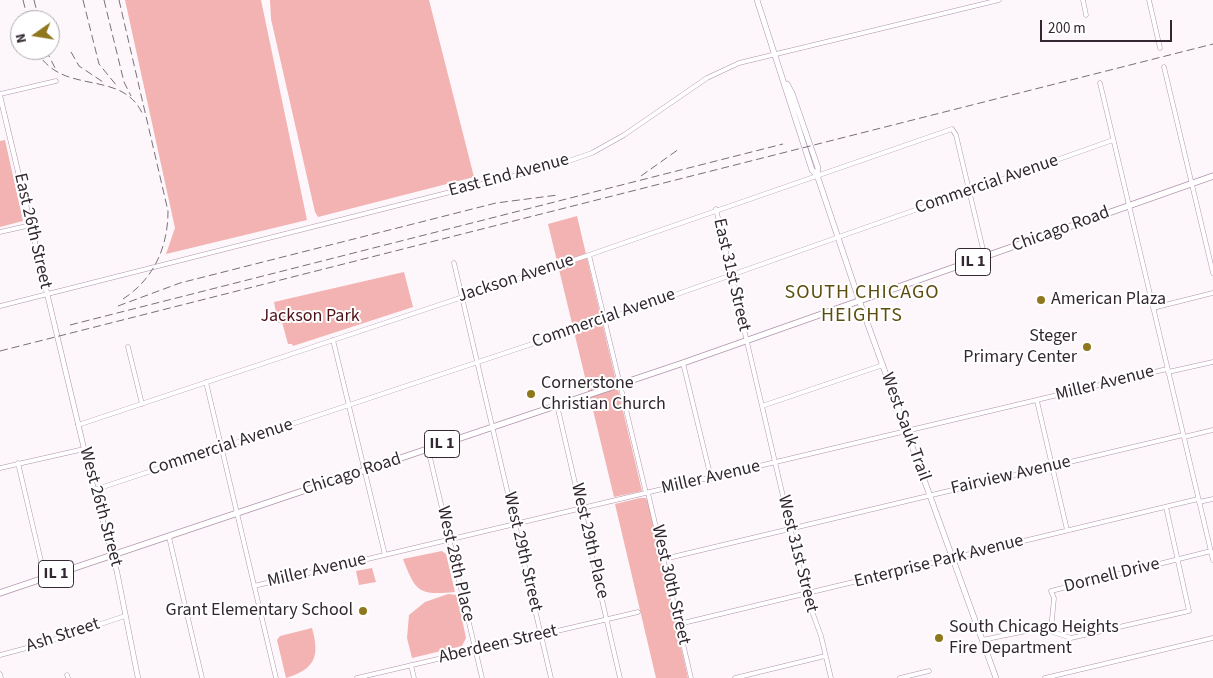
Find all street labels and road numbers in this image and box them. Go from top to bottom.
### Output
street label: East End Avenue [446,150,572,202]
street label: Commercial Avenue [912,150,1062,220]
street label: East 26th Street [8,171,56,291]
street label: Chicago Road [1009,202,1113,258]
street label: East 31st Street [708,216,754,334]
road number: IL 1 [956,248,990,276]
street label: Jackson Avenue [455,250,577,308]
street label: Commercial Avenue [529,284,679,354]
street label: Miller Avenue [1053,361,1157,407]
street label: West Sauk Trail [875,370,935,484]
street label: Commercial Avenue [146,415,296,481]
road number: IL 1 [424,430,460,458]
street label: West 26th Street [74,445,126,569]
street label: Chicago Road [300,449,404,501]
street label: Fairview Avenue [949,452,1073,500]
street label: Miller Avenue [659,456,763,500]
street label: West 29th Place [565,481,613,601]
street label: West 29th Street [498,490,546,614]
street label: West 31st Street [772,493,822,615]
street label: West 28th Place [431,504,479,624]
street label: West 30th Street [646,523,694,647]
street label: Enterprise Park Avenue [852,530,1026,594]
street label: Miller Avenue [265,549,369,593]
street label: Dornell Drive [1062,554,1162,598]
road number: IL 1 [38,560,74,588]
street label: Ash Street [23,614,103,658]
street label: Aberdeen Street [437,621,559,669]

